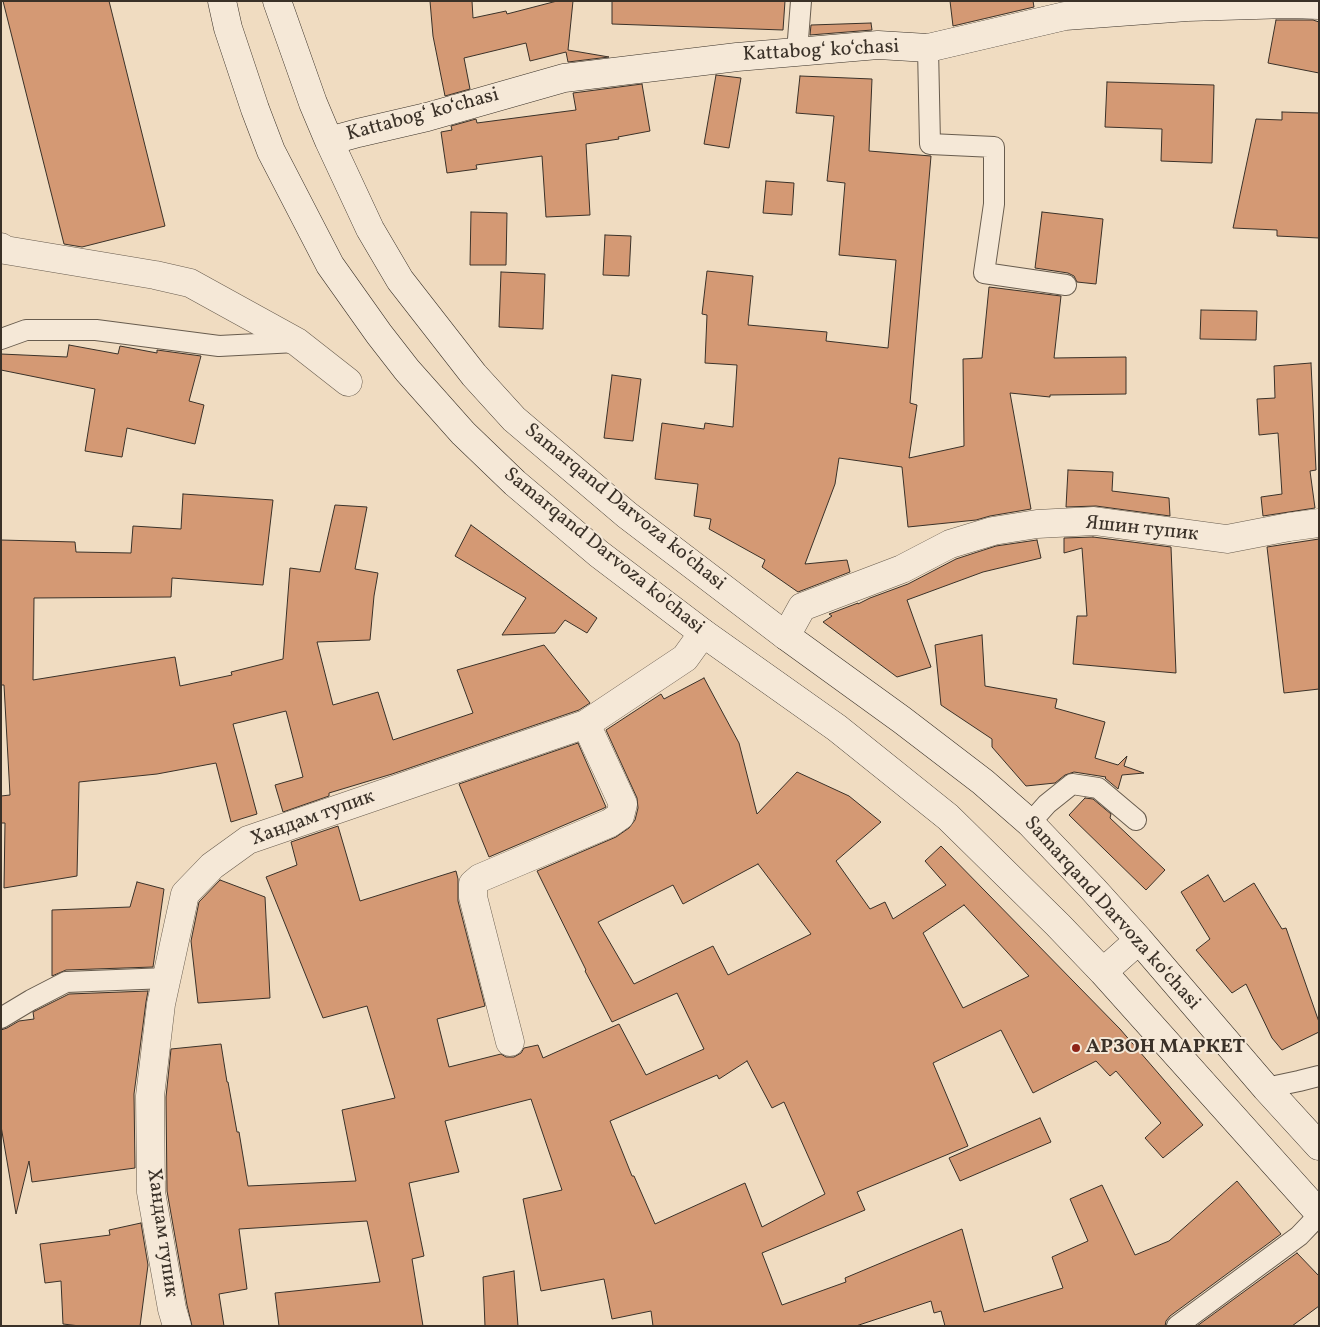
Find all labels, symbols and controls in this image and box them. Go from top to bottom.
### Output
street label: Kattabogʻ koʻchasi [742,36,900,68]
street label: Kattabogʻ koʻchasi [344,84,502,148]
street label: Samarqand Darvoza ko‘chasi [518,419,730,597]
street label: Samarqand Darvoza ko'chasi [498,464,708,640]
street label: Яшин тупик [1084,512,1200,548]
street label: Хандам тупик [248,786,378,852]
street label: Samarqand Darvoza koʻchasi [1018,812,1204,1016]
place label: АРЗОН МАРКЕТ [1086,1036,1245,1060]
marker: АРЗОН МАРКЕТ [1070,1042,1082,1054]
street label: Хандам тупик [140,1167,182,1299]

